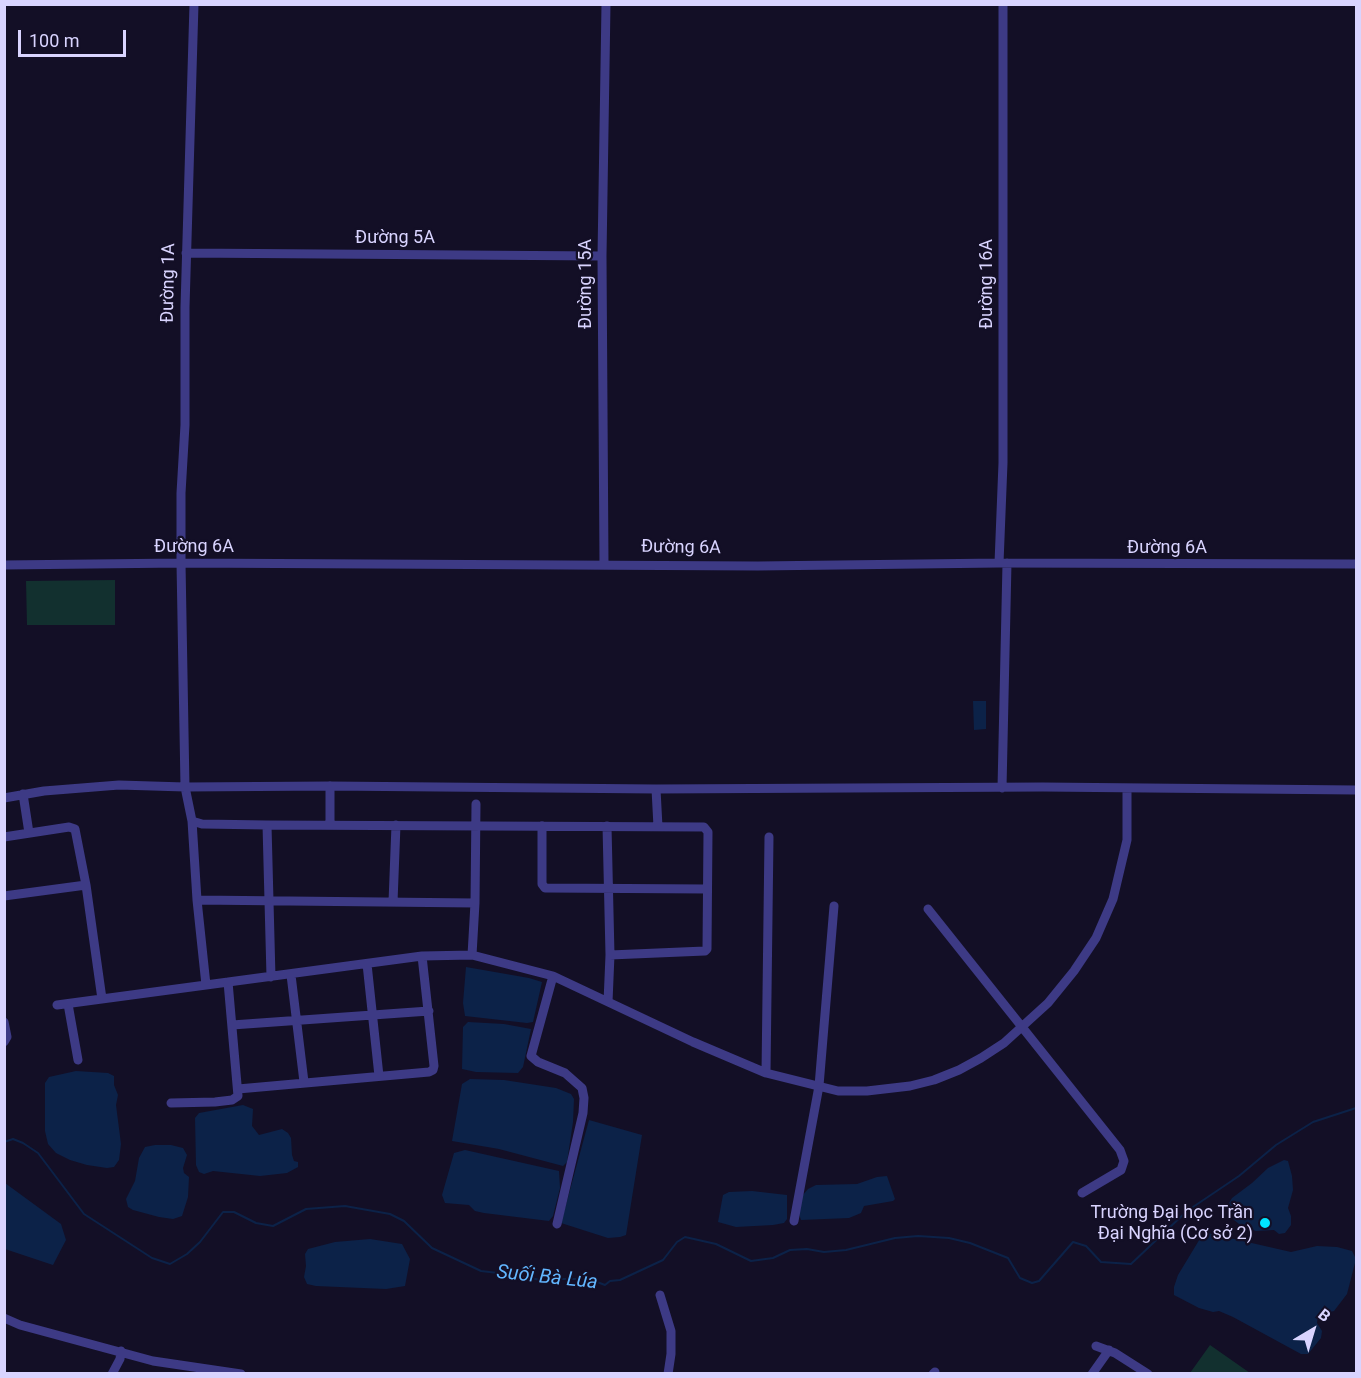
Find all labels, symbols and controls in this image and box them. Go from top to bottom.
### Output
scale bar [21,18,129,56]
text: 100 m [29,30,80,51]
street label: Đường 5A [355,227,435,249]
street label: Đường 15A [575,239,597,329]
street label: Đường 16A [976,239,998,329]
street label: Đường 1A [158,243,180,323]
street label: Đường 6A [154,536,234,558]
street label: Đường 6A [641,537,721,559]
street label: Đường 6A [1127,537,1207,559]
place label: Trường Đại học Trần Đại Nghĩa (Cơ sở 2) [1091,1202,1253,1244]
marker: Trường Đại học Trần Đại Nghĩa (Cơ sở 2) [1258,1216,1272,1230]
water label: Suối Bà Lúa [495,1261,599,1295]
north arrow [1283,1300,1343,1360]
text: B [1315,1305,1334,1326]

